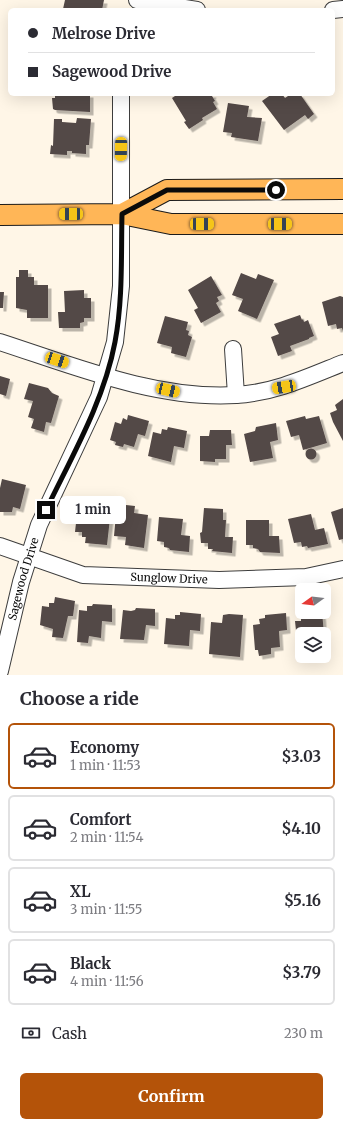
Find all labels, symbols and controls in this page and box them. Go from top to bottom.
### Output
text: Melrose Drive [52,24,155,43]
text: Sagewood Drive [52,62,171,81]
car [115,137,127,161]
route start [267,181,285,199]
car [59,208,83,220]
car [190,218,214,230]
car [268,218,292,230]
car [44,351,70,369]
car [271,379,297,395]
car [155,381,181,399]
callout: 1 min [60,496,126,524]
route end [37,501,55,519]
text: 1 min [75,501,111,518]
street label: Sagewood Drive [5,535,42,622]
street label: Sunglow Drive [130,570,208,587]
north arrow [295,583,331,619]
map controls [295,583,331,663]
button: layers [295,627,331,663]
text: Choose a ride [20,687,139,710]
icon: car [22,738,58,774]
text: Economy [70,738,139,757]
text: $3.03 [282,747,321,766]
text: 1 min · 11:53 [70,757,141,774]
icon: car [22,810,58,846]
text: Comfort [70,810,131,829]
text: $4.10 [281,819,321,838]
text: 2 min · 11:54 [70,829,143,846]
icon: car [22,882,58,918]
text: XL [70,882,91,901]
text: $5.16 [284,891,321,910]
text: 3 min · 11:55 [70,901,142,918]
icon: car [22,954,58,990]
text: Black [70,954,111,973]
text: $3.79 [282,963,321,982]
text: 4 min · 11:56 [70,973,144,990]
icon: cash [20,1022,42,1044]
text: Cash [52,1024,87,1043]
text: 230 m [284,1025,323,1042]
button: Confirm [20,1073,323,1119]

